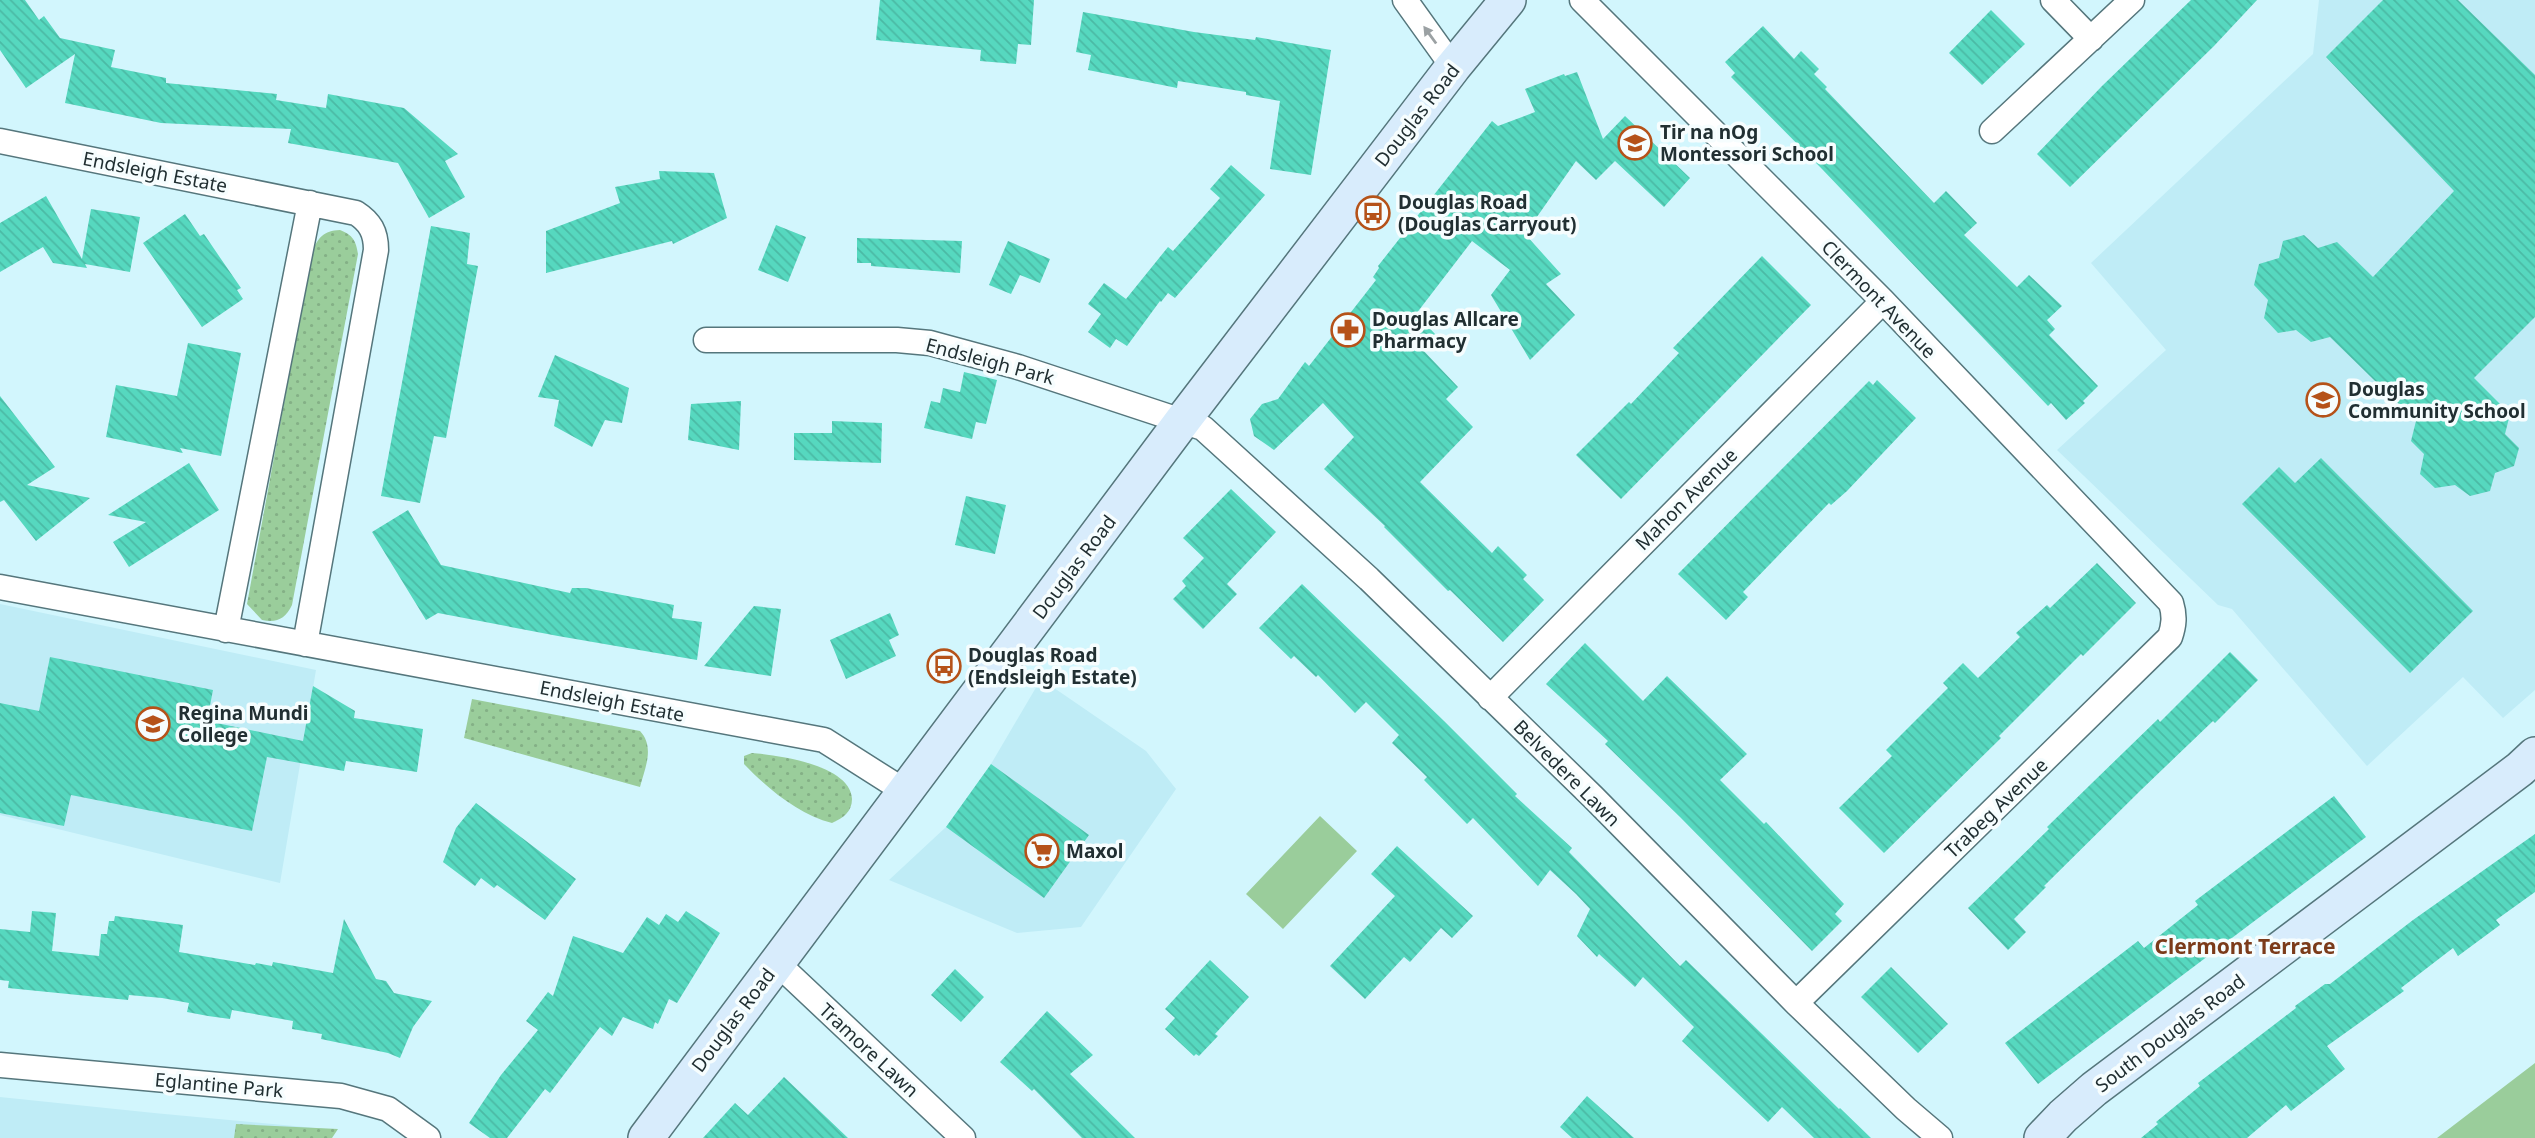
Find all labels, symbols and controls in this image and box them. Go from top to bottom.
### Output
one-way arrow [1423,26,1437,44]
street label: Douglas Road [1369,58,1465,172]
place label: Tir na nOg Montessori School [1660,119,1834,167]
school or university icon: Tir na nOg Montessori School [1616,124,1654,162]
street label: Endsleigh Estate [80,145,230,199]
place label: Douglas Road (Douglas Carryout) [1398,189,1576,237]
bus stop icon: Douglas Road (Douglas Carryout) [1354,194,1392,232]
street label: Clermont Avenue [1816,234,1942,364]
place label: Douglas Allcare Pharmacy [1372,306,1519,354]
pharmacy icon: Douglas Allcare Pharmacy [1329,311,1367,349]
street label: Endsleigh Park [923,331,1057,391]
place label: Douglas Community School [2348,376,2526,424]
school or university icon: Douglas Community School [2304,381,2342,419]
street label: Mahon Avenue [1629,442,1743,556]
street label: Douglas Road [1026,510,1122,624]
place label: Douglas Road (Endsleigh Estate) [968,642,1137,690]
bus stop icon: Douglas Road (Endsleigh Estate) [925,647,963,685]
street label: Endsleigh Estate [537,674,687,728]
place label: Regina Mundi College [178,700,308,748]
school or university icon: Regina Mundi College [134,705,172,743]
street label: Belvedere Lawn [1508,714,1626,832]
street label: Trabeg Avenue [1939,752,2053,864]
supermarket icon: Maxol [1023,832,1061,870]
place label: Maxol [1066,838,1123,864]
district label: Clermont Terrace [2155,932,2335,960]
street label: Douglas Road [685,963,781,1077]
street label: South Douglas Road [2090,968,2250,1098]
street label: Tramore Lawn [814,997,924,1103]
street label: Eglantine Park [154,1066,284,1104]

